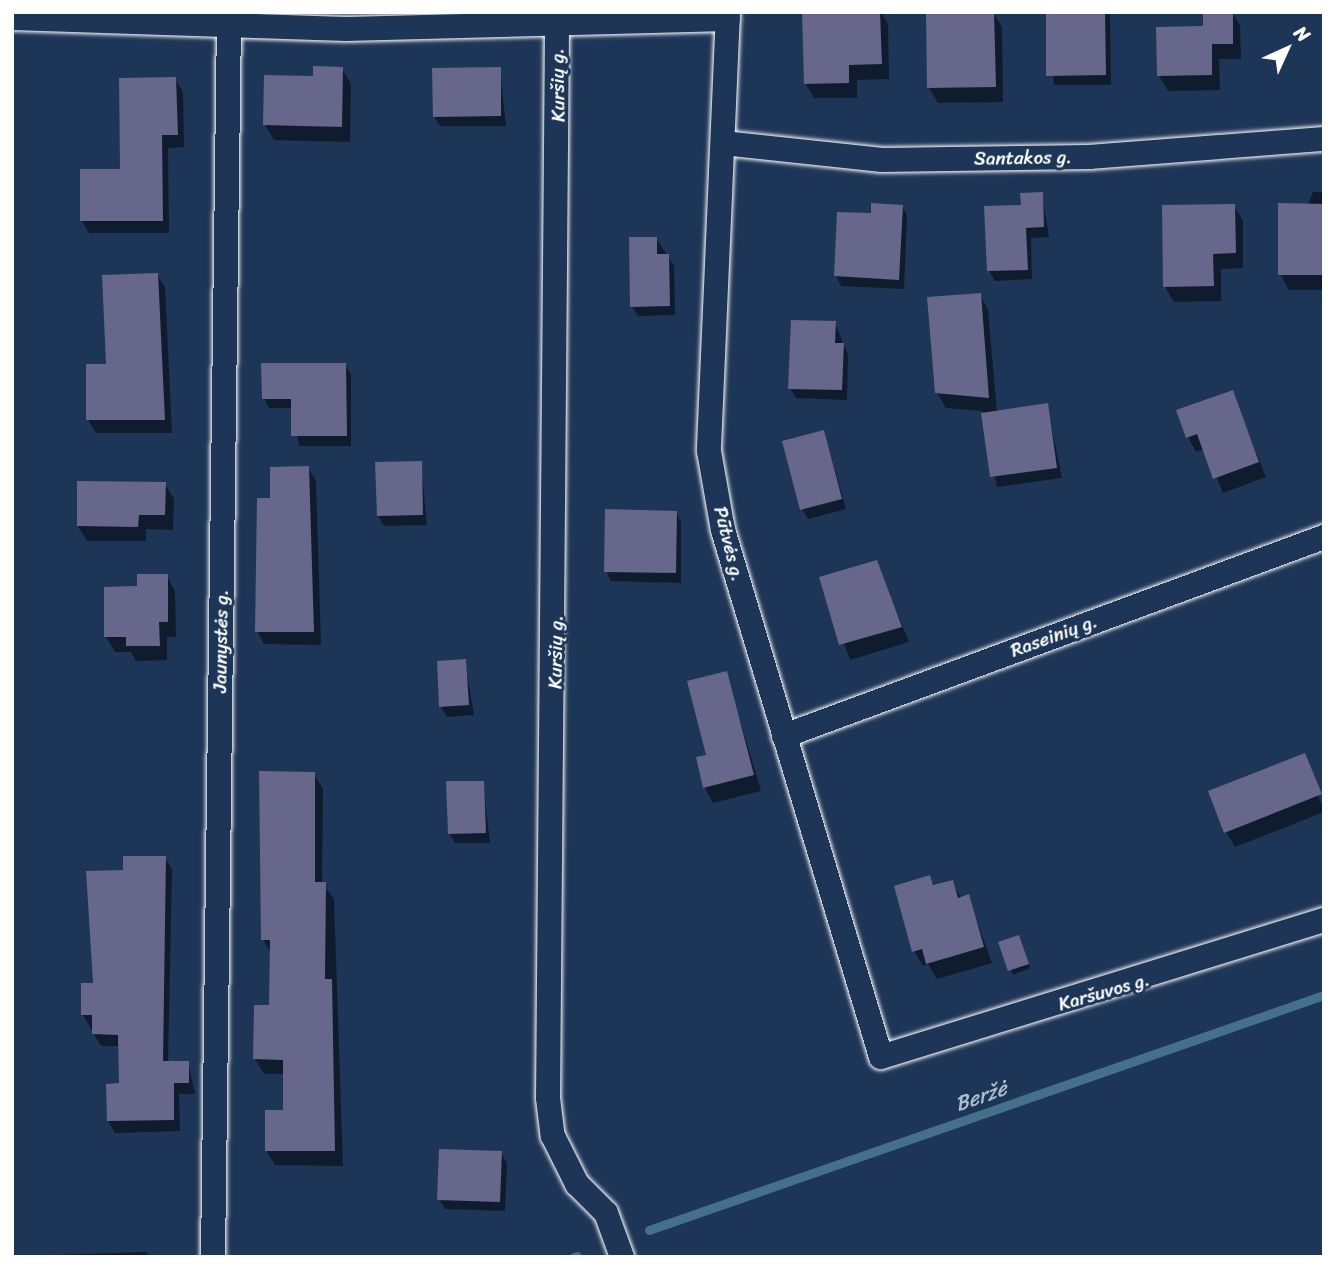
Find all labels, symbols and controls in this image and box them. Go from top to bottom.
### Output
north arrow [1252,14,1322,84]
text: N [1286,17,1319,50]
street label: Kuršių g. [546,48,570,122]
street label: Santakos g. [974,146,1072,170]
street label: Pūtvės g. [709,504,749,584]
street label: Jaunystės g. [209,589,233,693]
street label: Raseinių g. [1007,610,1101,662]
street label: Kuršių g. [544,615,568,689]
street label: Karšuvos g. [1056,968,1152,1016]
water label: Beržė [952,1075,1010,1117]

